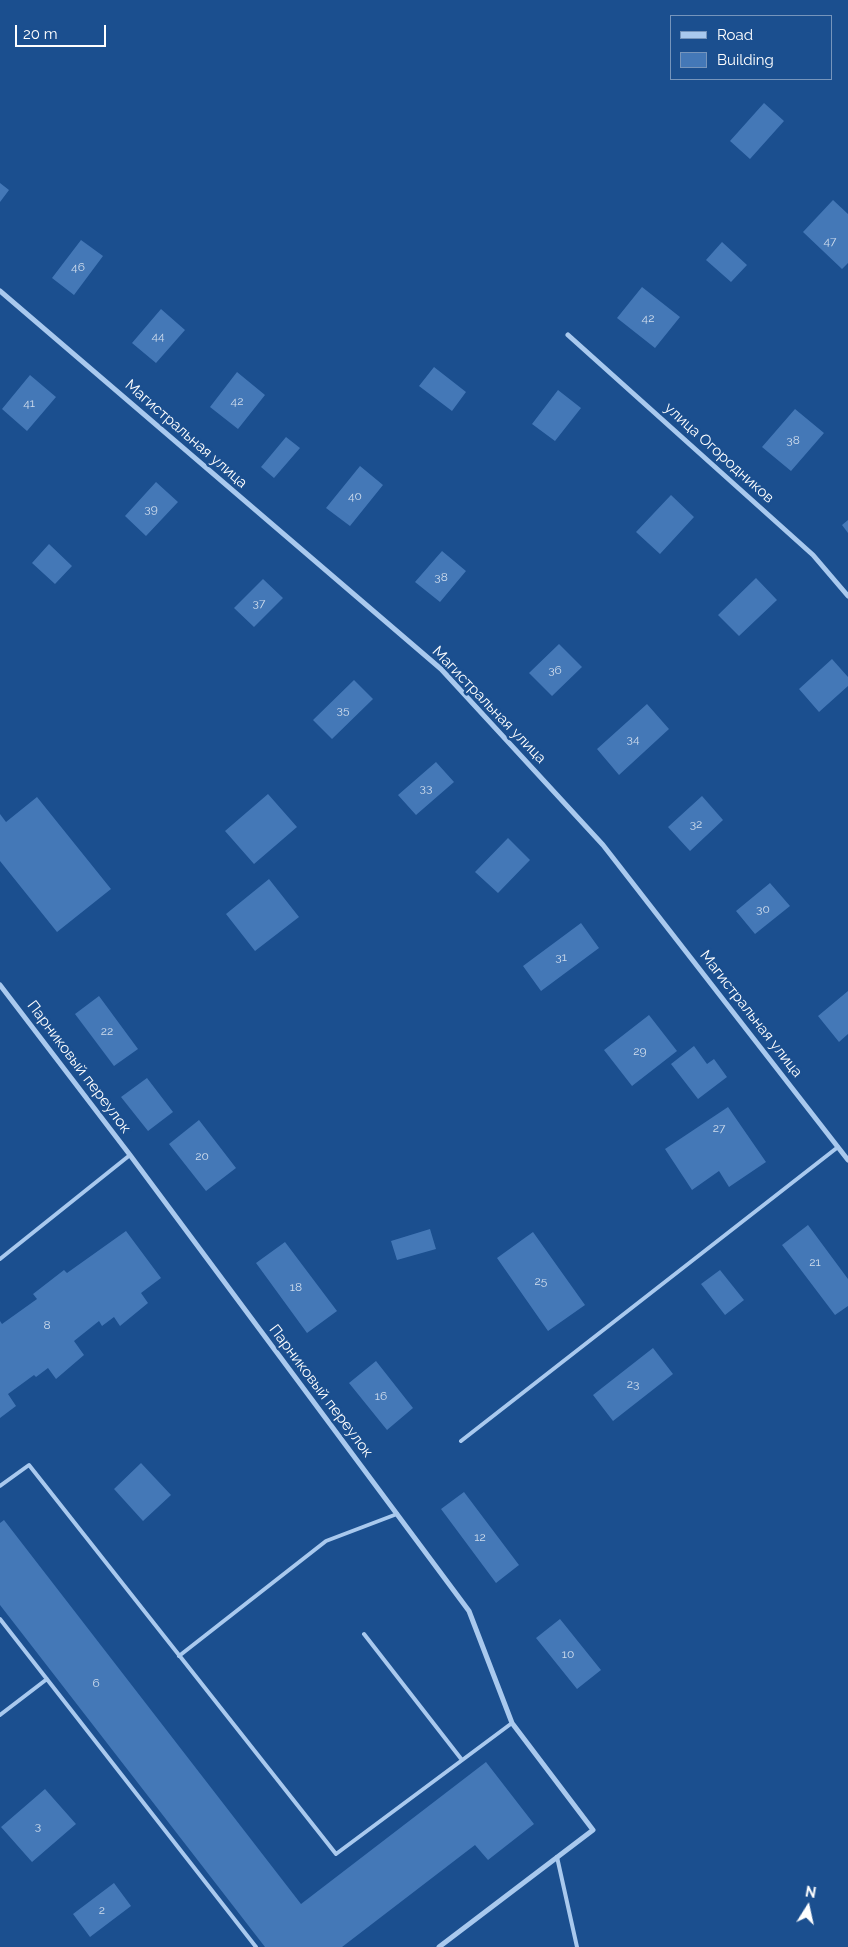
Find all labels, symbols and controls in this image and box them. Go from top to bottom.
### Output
scale bar [18,15,109,47]
legend [670,15,833,80]
text: 20 m [23,25,58,43]
text: Road [717,26,753,44]
text: Building [717,51,774,69]
house number: 47 [824,234,836,248]
house number: 46 [71,260,85,274]
house number: 42 [642,311,654,325]
house number: 44 [151,329,165,343]
street label: Магистральная улица [121,376,251,492]
house number: 42 [231,394,243,408]
house number: 41 [23,396,35,410]
street label: улица Огородников [660,399,778,507]
house number: 38 [786,433,800,447]
house number: 40 [348,489,362,503]
house number: 39 [144,502,158,516]
house number: 38 [434,570,448,584]
house number: 37 [253,596,265,610]
street label: Магистральная улица [428,643,550,767]
house number: 36 [548,663,562,677]
house number: 35 [337,703,349,717]
house number: 34 [627,732,639,746]
house number: 33 [420,781,432,795]
house number: 32 [690,817,702,831]
house number: 30 [756,902,770,916]
street label: Магистральная улица [696,947,806,1081]
house number: 31 [555,950,567,964]
street label: Парниковый переулок [23,997,135,1137]
house number: 22 [101,1024,113,1038]
house number: 29 [633,1044,647,1058]
house number: 27 [713,1121,725,1135]
house number: 20 [195,1149,209,1163]
house number: 21 [809,1255,821,1269]
house number: 25 [535,1274,547,1288]
house number: 18 [290,1280,302,1294]
house number: 8 [43,1318,51,1332]
street label: Парниковый переулок [265,1321,377,1461]
house number: 23 [627,1377,639,1391]
house number: 16 [375,1389,387,1403]
house number: 12 [474,1530,486,1544]
house number: 10 [562,1647,574,1661]
house number: 6 [92,1676,100,1690]
house number: 3 [35,1819,41,1833]
north arrow [783,1882,833,1932]
text: N [804,1883,817,1901]
house number: 2 [99,1903,105,1917]

